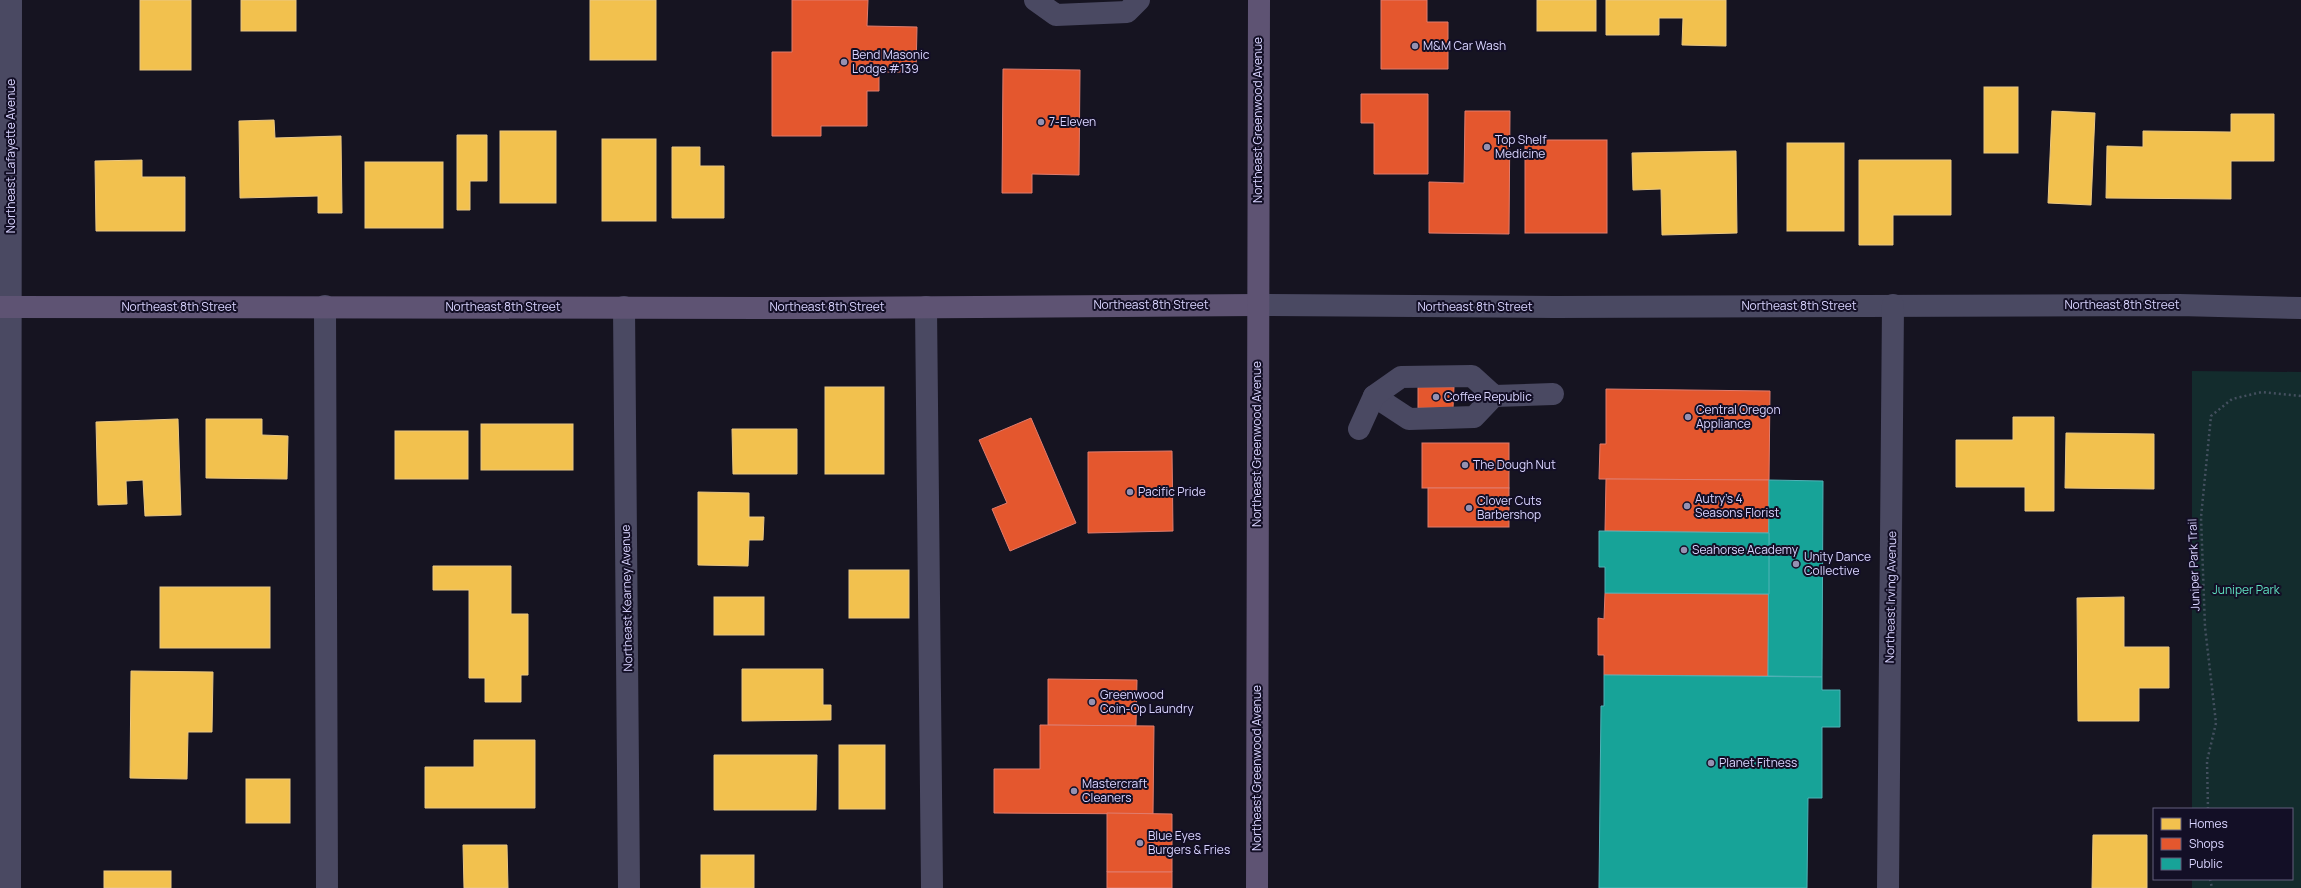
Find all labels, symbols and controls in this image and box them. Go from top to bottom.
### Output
street label: Northeast Greenwood Avenue [1249,37,1266,203]
place label: M&M Car Wash [1423,37,1506,54]
marker: M&M Car Wash [1410,41,1420,51]
place label: Bend Masonic Lodge #139 [852,46,930,77]
marker: Bend Masonic Lodge #139 [839,57,849,67]
street label: Northeast Lafayette Avenue [2,79,19,233]
place label: 7-Eleven [1049,113,1096,130]
marker: 7-Eleven [1036,117,1046,127]
place label: Top Shelf Medicine [1495,131,1547,162]
marker: Top Shelf Medicine [1482,142,1492,152]
street label: Northeast 8th Street [1093,296,1209,313]
street label: Northeast 8th Street [2064,296,2180,313]
street label: Northeast 8th Street [1741,297,1857,314]
street label: Northeast 8th Street [121,298,237,315]
street label: Northeast 8th Street [445,298,561,315]
street label: Northeast 8th Street [769,298,885,315]
street label: Northeast 8th Street [1417,298,1533,315]
street label: Northeast Greenwood Avenue [1248,361,1265,527]
place label: Coffee Republic [1444,388,1532,405]
marker: Coffee Republic [1431,392,1441,402]
place label: Central Oregon Appliance [1696,401,1781,432]
marker: Central Oregon Appliance [1683,412,1693,422]
place label: The Dough Nut [1473,456,1556,473]
marker: The Dough Nut [1460,460,1470,470]
place label: Pacific Pride [1138,483,1206,500]
marker: Pacific Pride [1125,487,1135,497]
place label: Autry's 4 Seasons Florist [1695,490,1780,521]
place label: Clover Cuts Barbershop [1477,492,1542,523]
marker: Autry's 4 Seasons Florist [1682,501,1692,511]
marker: Clover Cuts Barbershop [1464,503,1474,513]
street label: Juniper Park Trail [2183,518,2204,612]
street label: Northeast Kearney Avenue [617,524,636,672]
street label: Northeast Irving Avenue [1881,531,1900,663]
place label: Seahorse Academy [1692,541,1799,558]
marker: Seahorse Academy [1679,545,1689,555]
place label: Unity Dance Collective [1804,548,1871,579]
marker: Unity Dance Collective [1791,559,1801,569]
park label: Juniper Park [2212,581,2281,598]
street label: Northeast Greenwood Avenue [1248,685,1265,851]
place label: Greenwood Coin-Op Laundry [1100,686,1194,717]
marker: Greenwood Coin-Op Laundry [1087,697,1097,707]
place label: Planet Fitness [1719,754,1797,771]
marker: Planet Fitness [1706,758,1716,768]
place label: Mastercraft Cleaners [1082,775,1147,806]
marker: Mastercraft Cleaners [1069,786,1079,796]
legend [2153,808,2293,880]
text: Homes [2189,815,2228,832]
place label: Blue Eyes Burgers & Fries [1148,827,1230,858]
text: Shops [2189,835,2224,852]
marker: Blue Eyes Burgers & Fries [1135,838,1145,848]
text: Public [2189,855,2223,872]

